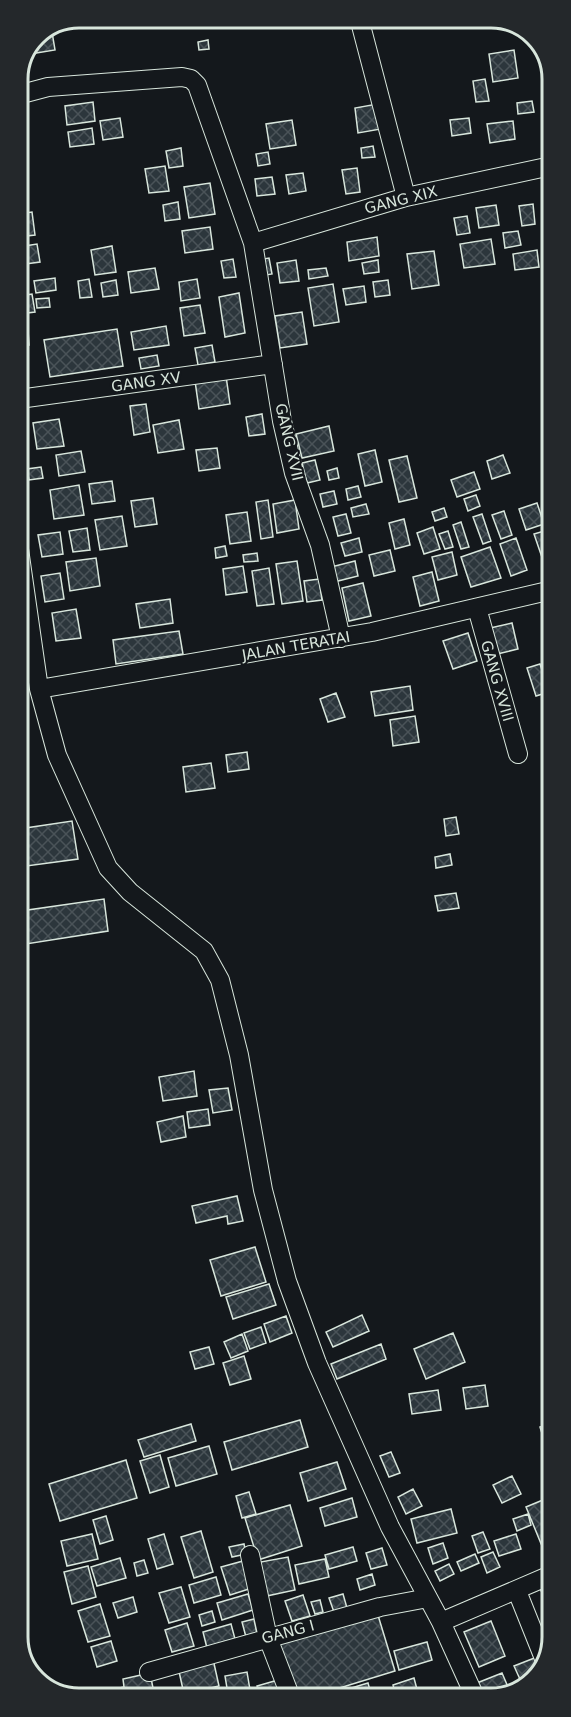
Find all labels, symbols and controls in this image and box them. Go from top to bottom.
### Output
street label: GANG XIX [363,182,439,218]
street label: GANG XV [110,368,183,396]
street label: GANG XVII [271,402,307,482]
street label: JALAN TERATAI [239,628,352,665]
street label: GANG XVIII [477,638,517,724]
street label: GANG I [260,1616,316,1648]

